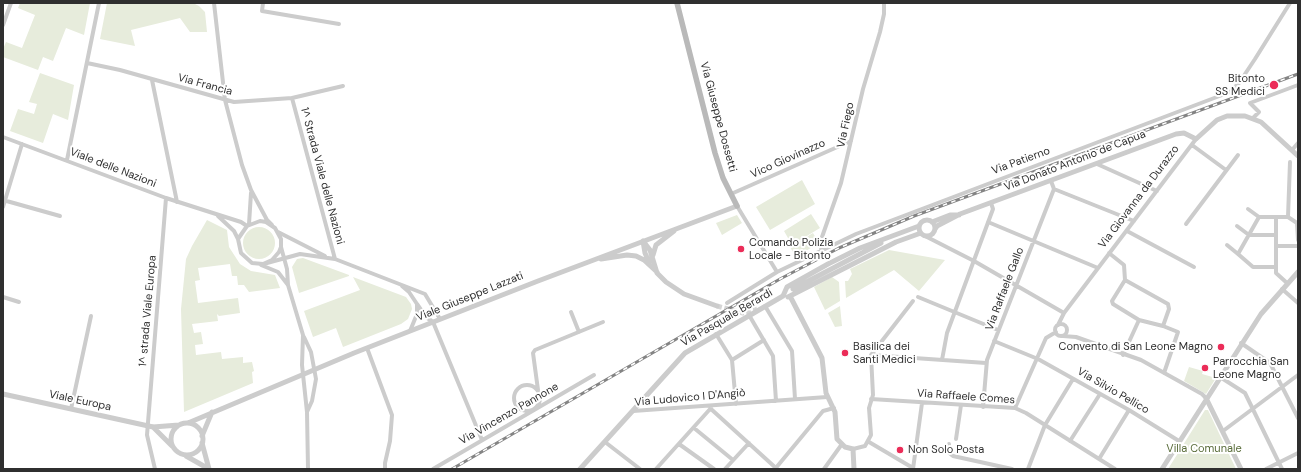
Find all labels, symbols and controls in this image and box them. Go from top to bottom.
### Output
street label: Via Giuseppe Dossetti [697,61,739,173]
street label: Via Francia [176,71,234,99]
place label: Bitonto SS Medici [1215,72,1265,98]
marker: Bitonto SS Medici [1268,79,1280,91]
street label: Via Fiego [835,101,857,149]
street label: 1^ Strada Viale delle Nazioni [297,106,347,246]
street label: Via Donato Antonio de Capua [1002,128,1148,194]
street label: Vico Giovinazzo [749,137,827,181]
street label: Via Giovanna da Durazzo [1096,143,1182,251]
street label: Via Patierno [990,144,1052,178]
street label: Viale delle Nazioni [68,145,158,191]
place label: Comando Polizia Locale - Bitonto [749,236,833,262]
marker: Comando Polizia Locale - Bitonto [736,244,746,254]
street label: Via Raffaele Gallo [983,245,1027,333]
street label: 1^ strada Viale Europa [137,255,159,367]
street label: Viale Giuseppe Lazzati [415,269,525,325]
street label: Via Pasquale Berardi [679,286,775,350]
place label: Basilica dei Santi Medici [853,340,916,366]
place label: Convento di San Leone Magno [1059,340,1213,354]
marker: Convento di San Leone Magno [1216,342,1226,352]
marker: Basilica dei Santi Medici [840,348,850,358]
place label: Parrocchia San Leone Magno [1213,355,1289,381]
marker: Parrocchia San Leone Magno [1200,363,1210,373]
street label: Via Silvio Pellico [1075,365,1151,417]
street label: Via Vincenzo Pannone [457,380,561,448]
street label: Via Ludovico I D'Angiò [634,387,746,409]
street label: Via Raffaele Comes [916,387,1016,407]
street label: Viale Europa [48,388,112,414]
park label: Villa Comunale [1166,442,1242,456]
place label: Non Solo Posta [908,443,984,457]
marker: Non Solo Posta [895,445,905,455]

